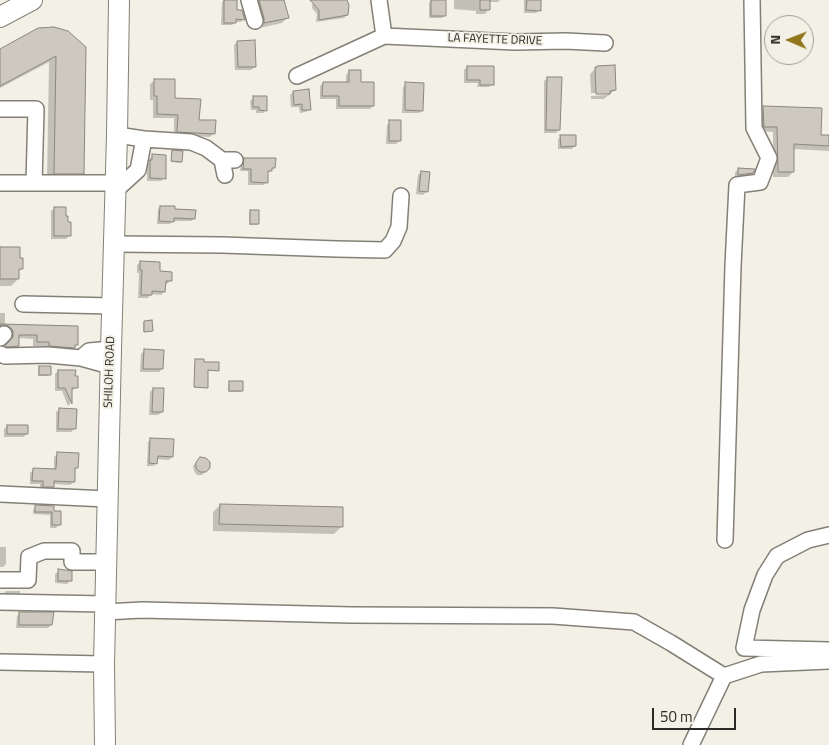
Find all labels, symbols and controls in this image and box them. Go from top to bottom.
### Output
north arrow [764,15,814,65]
street label: LA FAYETTE DRIVE [447,31,543,49]
text: N [764,35,785,45]
street label: SHILOH ROAD [102,336,118,408]
scale bar [654,698,738,730]
text: 50 m [660,705,693,728]

